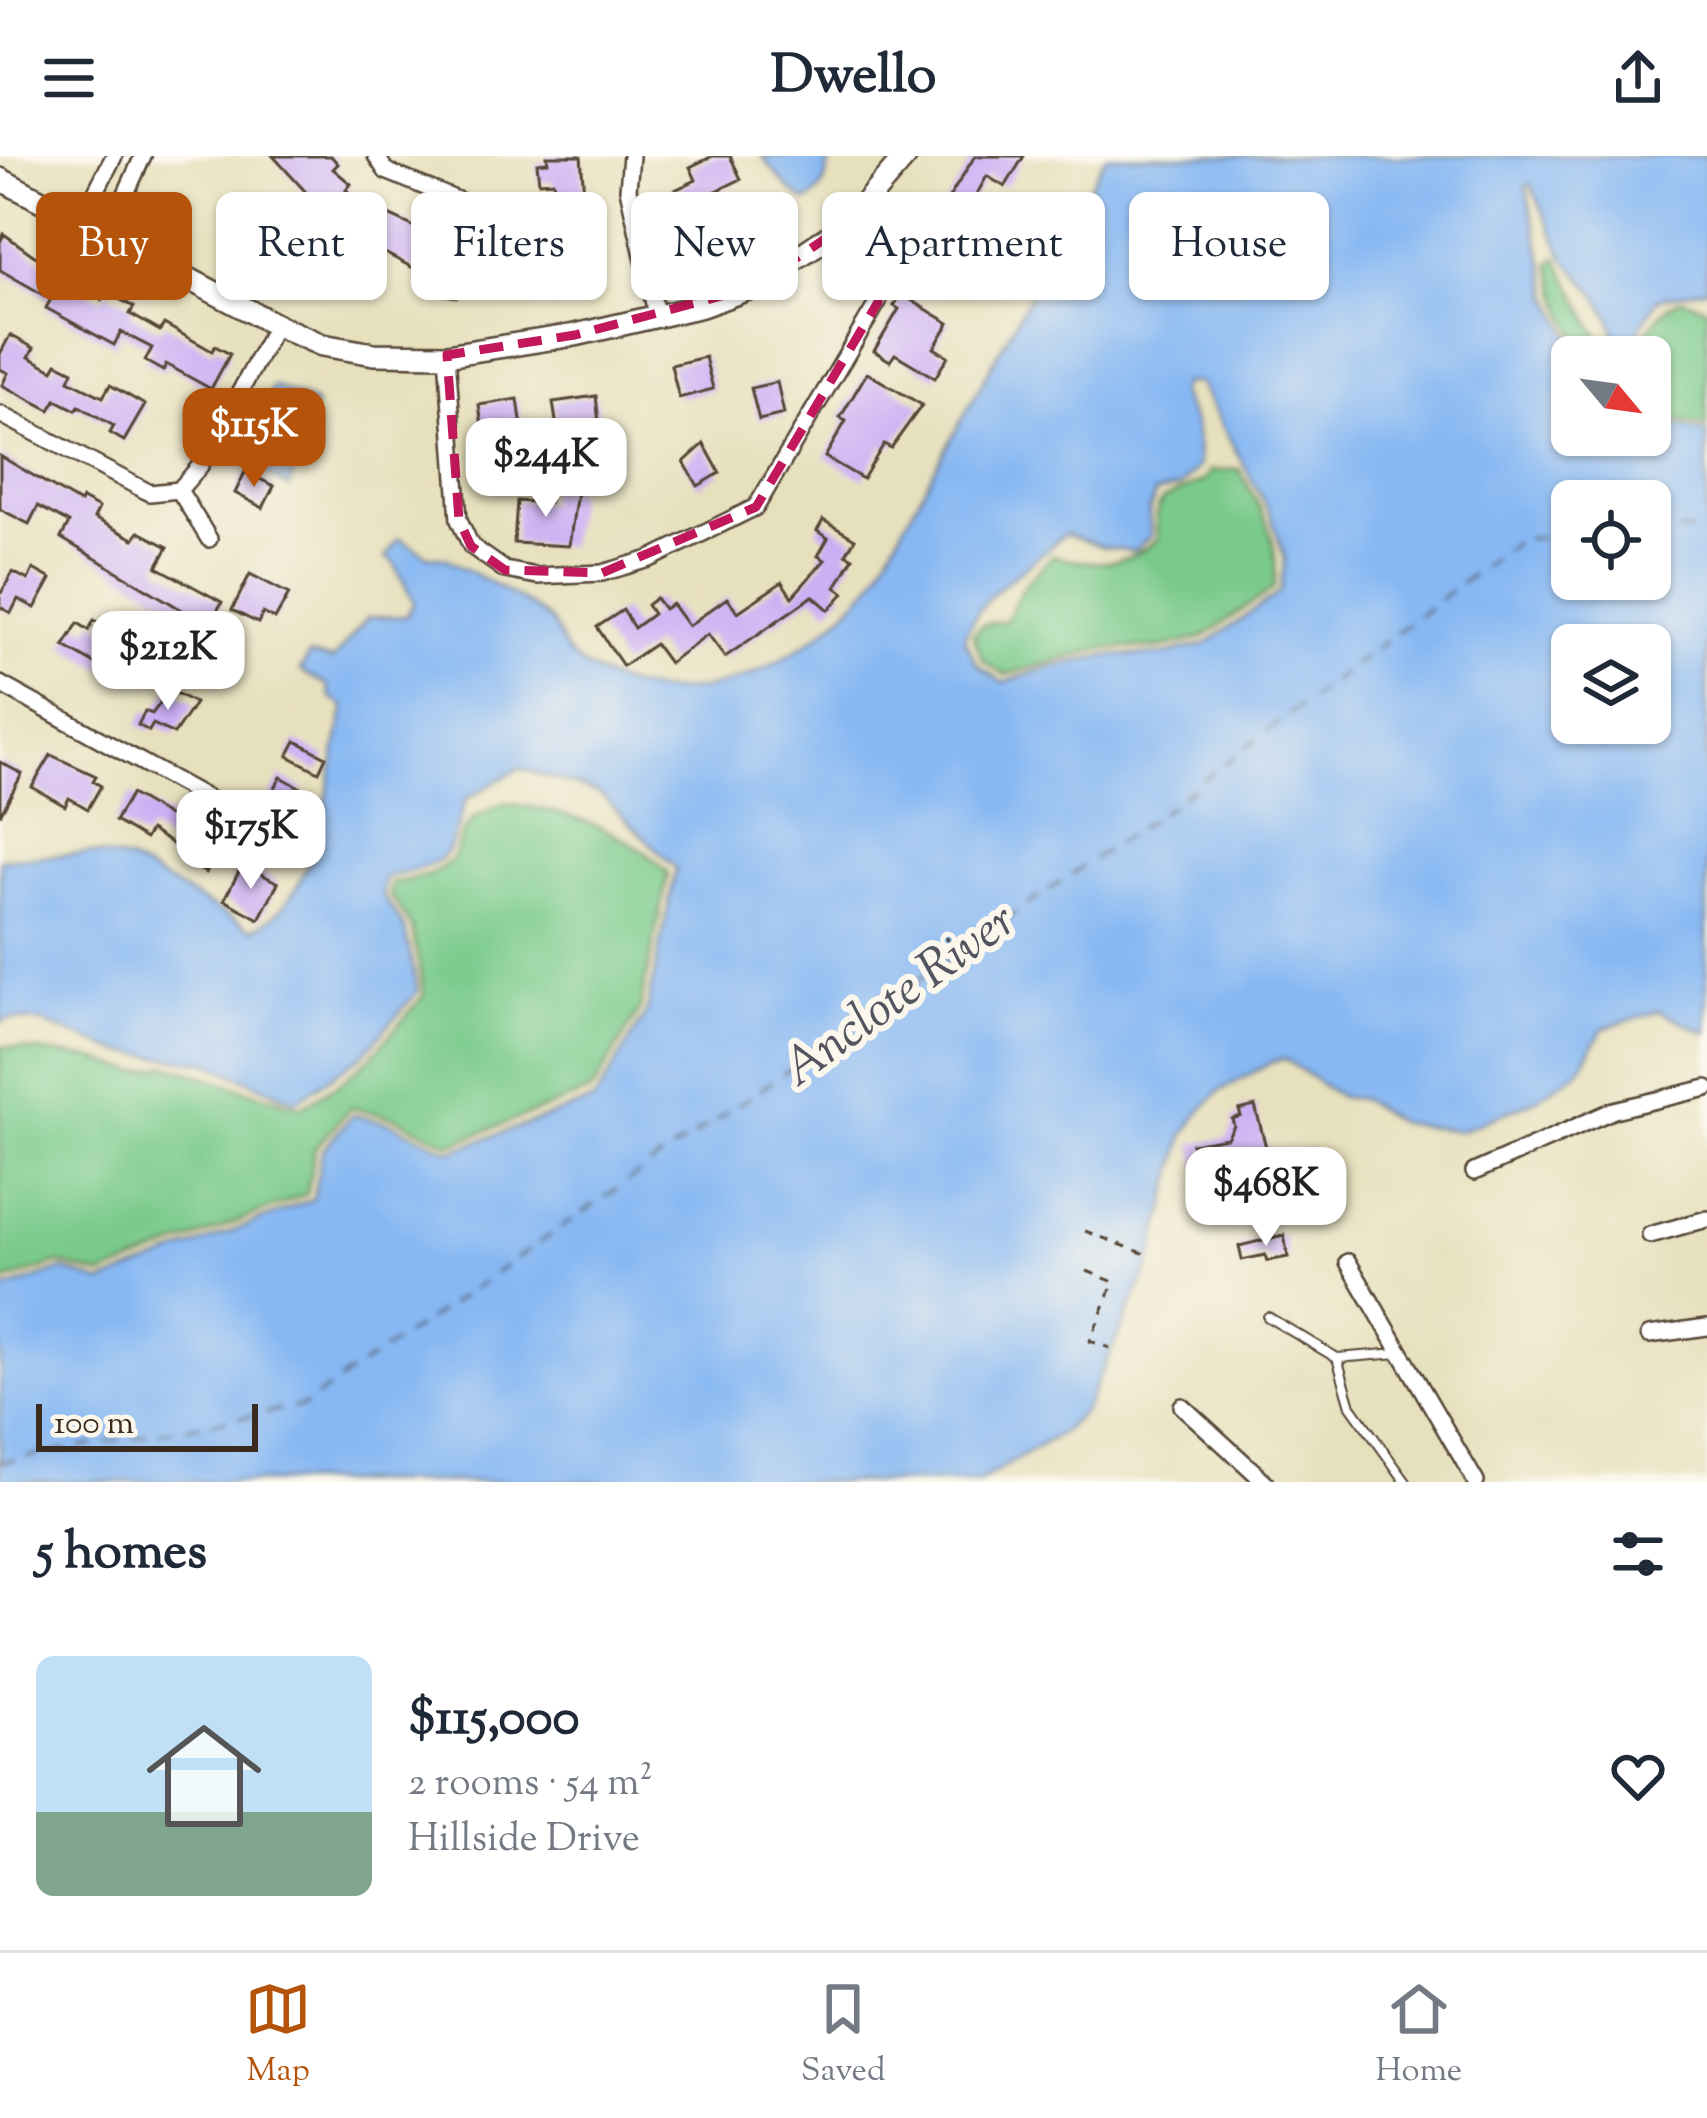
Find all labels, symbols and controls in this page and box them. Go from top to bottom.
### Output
text: Dwello [771,39,936,117]
icon: menu [36,45,102,111]
icon: share [1605,45,1671,111]
chip: Buy [36,192,192,300]
chip: Rent [216,192,387,300]
chip: Filters [411,192,607,300]
chip: New [631,192,798,300]
chip: Apartment [822,192,1105,300]
chip: House [1129,192,1329,300]
north arrow [1551,336,1671,456]
map controls [1551,336,1671,744]
pin: $115K [170,388,338,490]
text: $115K [210,399,298,455]
pin: $244K [462,418,630,520]
text: $244K [493,429,599,485]
button: locate [1551,480,1671,600]
pin: $212K [84,611,252,713]
text: $212K [119,622,217,678]
button: layers [1551,624,1671,744]
pin: $175K [167,790,335,892]
text: $175K [203,801,299,857]
water label: Anclote River [768,887,1032,1107]
pin: $468K [1182,1147,1350,1249]
text: $468K [1212,1158,1320,1214]
scale bar [36,1398,258,1451]
text: 100 m [54,1401,134,1449]
text: 5 homes [36,1518,207,1591]
icon: filters [1605,1521,1671,1587]
text: $115,000 [408,1684,580,1757]
icon: home [132,1704,276,1848]
icon: heart [1605,1743,1671,1809]
text: 2 rooms · 54 m² [408,1757,653,1813]
text: Hillside Drive [408,1813,640,1869]
tab: Map [245,1976,311,2096]
tab: Saved [801,1976,886,2096]
tab: Home [1376,1976,1462,2096]

